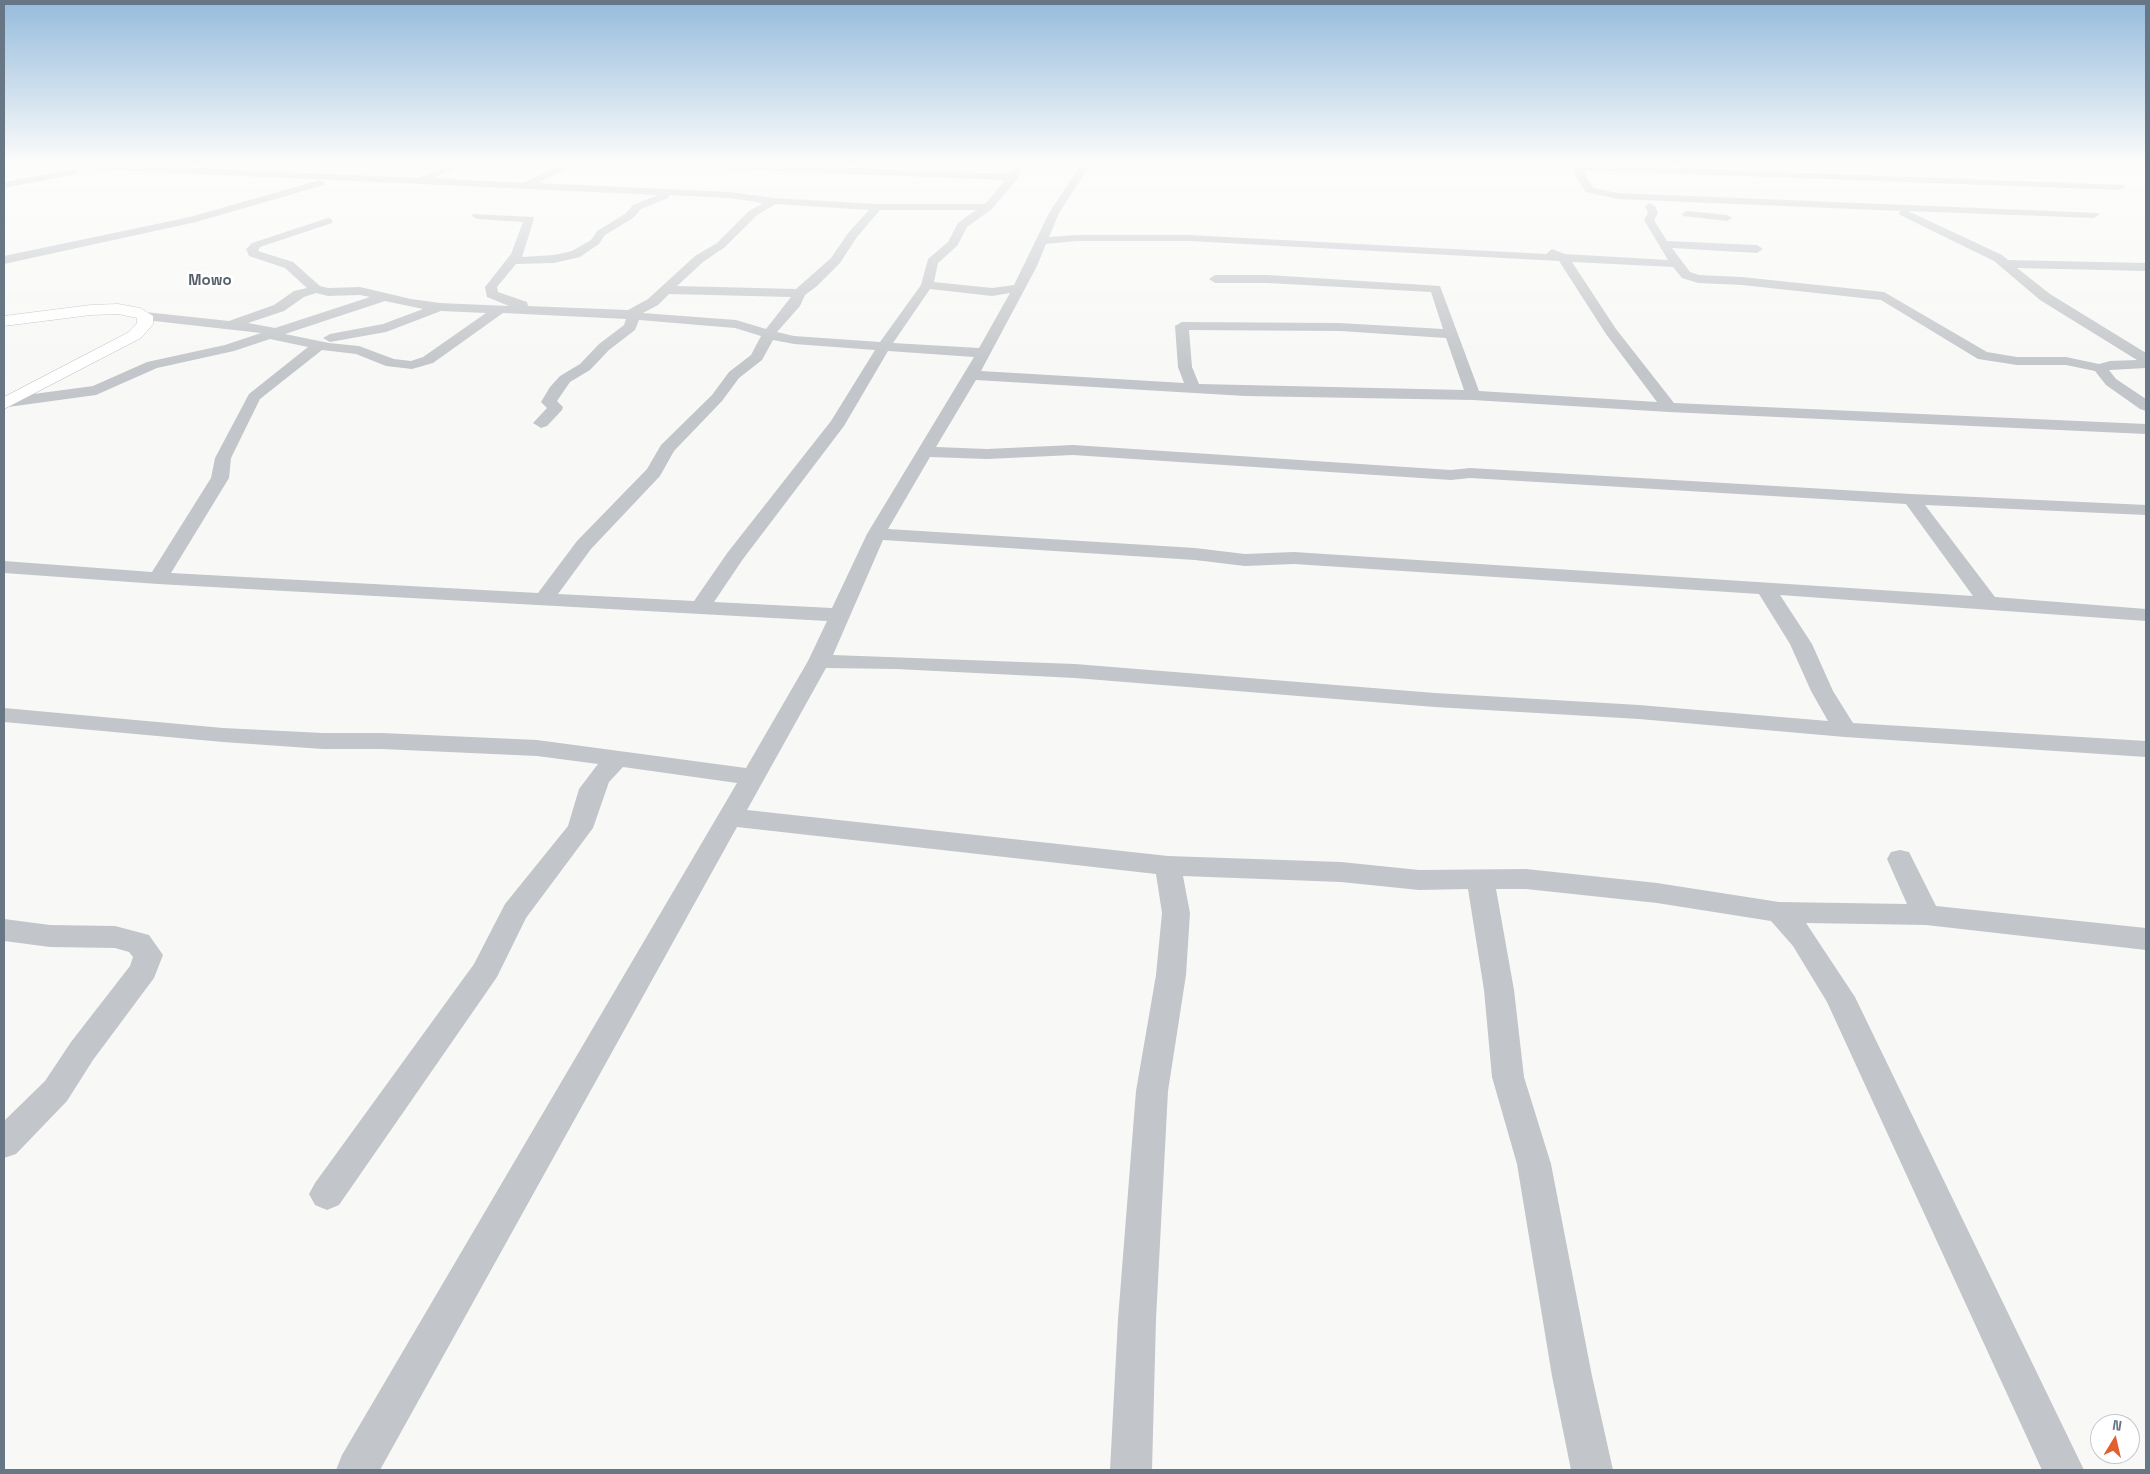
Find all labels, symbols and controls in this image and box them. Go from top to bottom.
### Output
district label: Mowo [188,272,232,290]
north arrow [2090,1414,2140,1464]
text: N [2111,1416,2123,1435]

